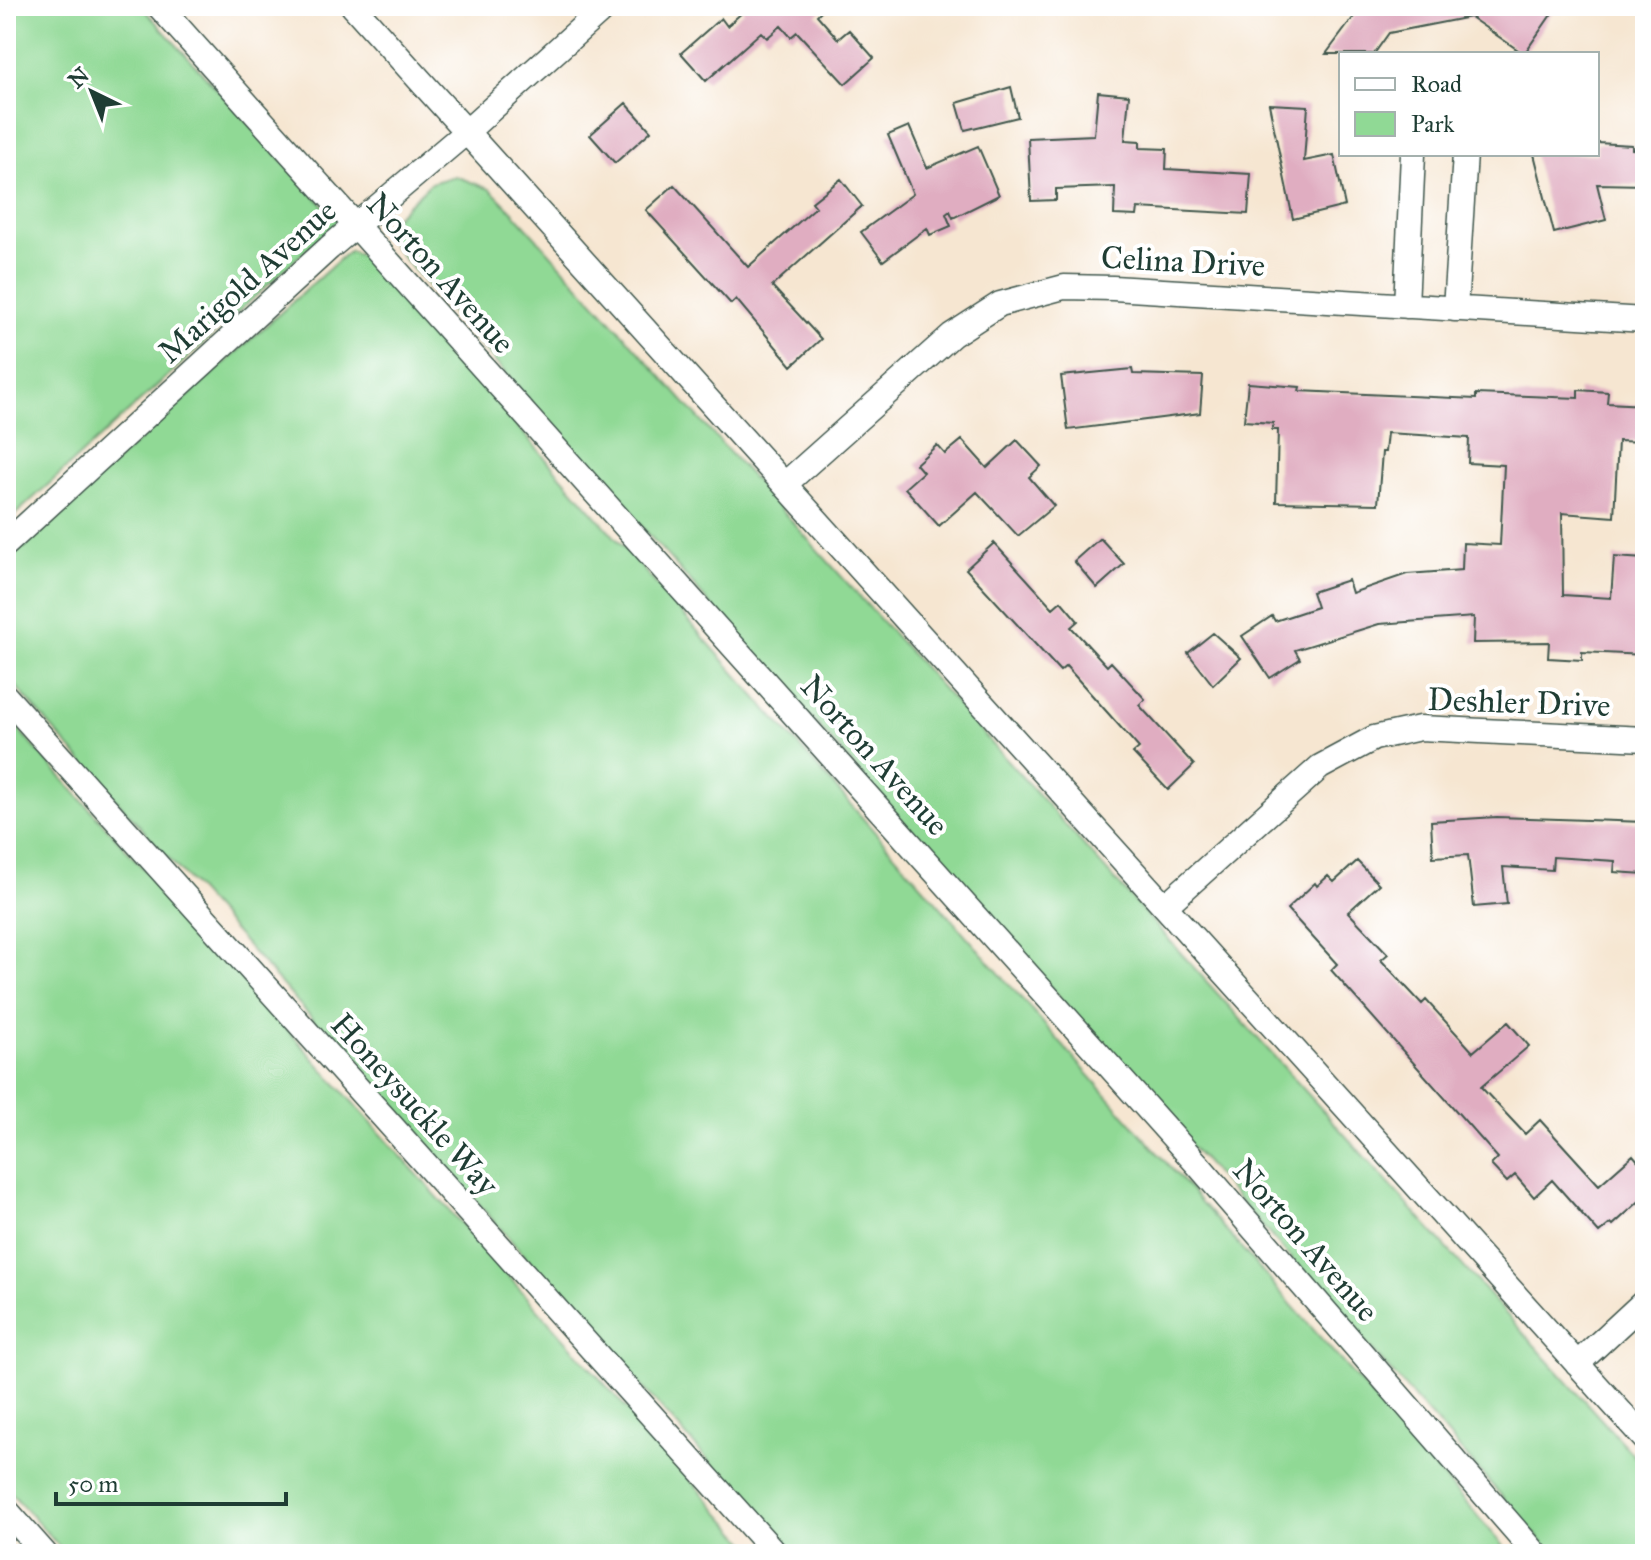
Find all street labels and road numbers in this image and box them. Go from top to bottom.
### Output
street label: Norton Avenue [358,185,523,362]
street label: Marigold Avenue [150,191,344,371]
street label: Celina Drive [1100,238,1266,285]
street label: Norton Avenue [792,667,957,844]
street label: Deshler Drive [1427,680,1611,725]
street label: Honeysuckle Way [323,1005,507,1204]
street label: Norton Avenue [1224,1151,1387,1330]

